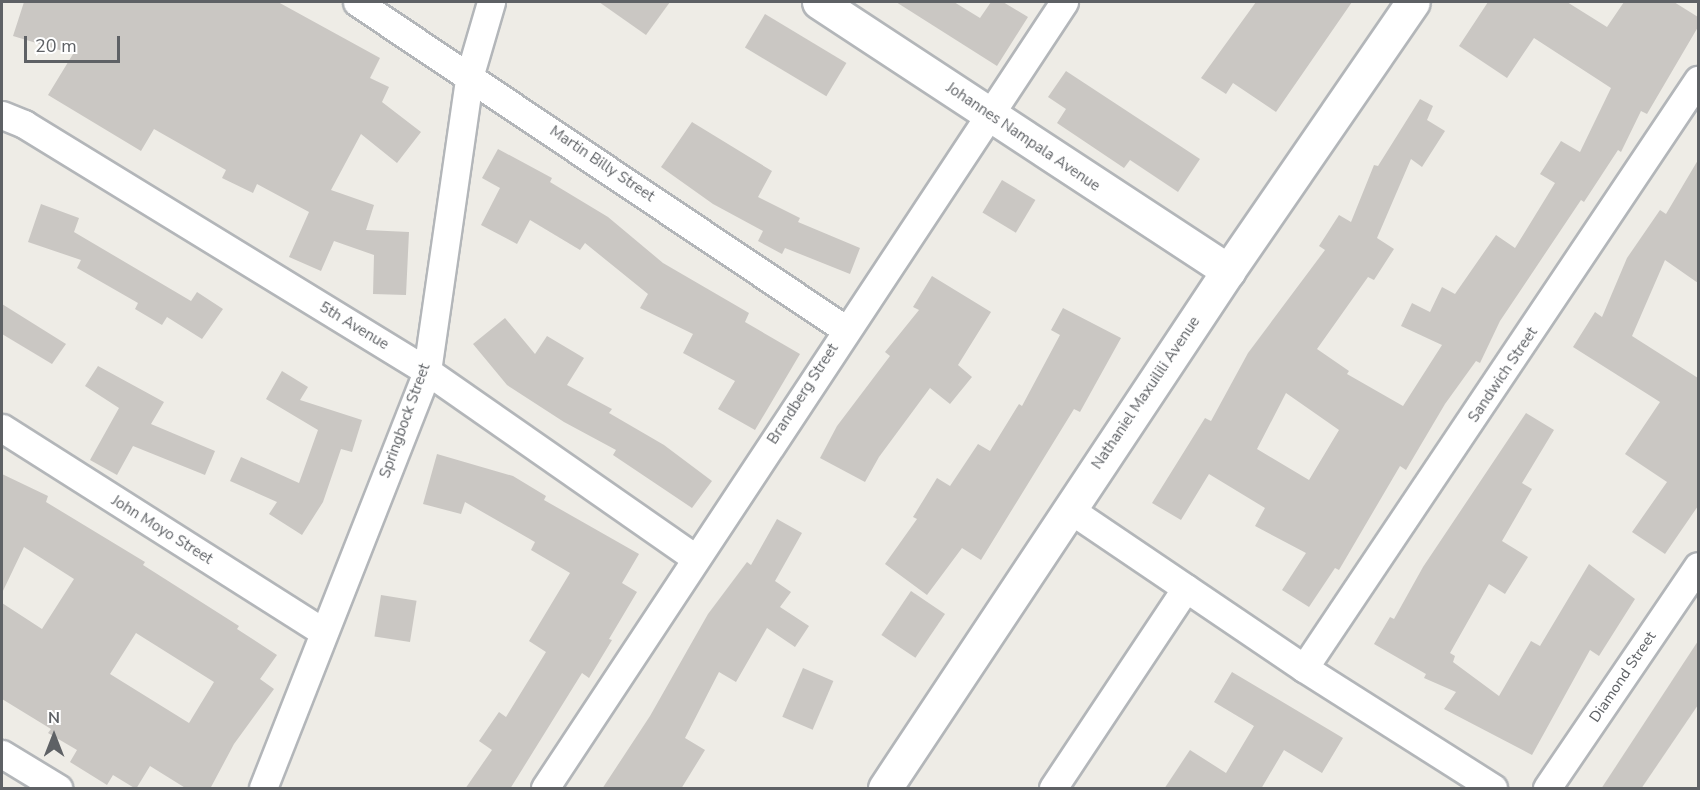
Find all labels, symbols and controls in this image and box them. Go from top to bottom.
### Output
scale bar [27,24,123,62]
text: 20 m [35,34,77,58]
street label: Johannes Nampala Avenue [943,79,1103,195]
street label: Martin Billy Street [546,122,658,206]
street label: 5th Avenue [316,298,392,354]
street label: Nathaniel Maxuilili Avenue [1088,313,1204,473]
street label: Sandwich Street [1465,324,1541,426]
street label: Brandberg Street [764,340,842,448]
street label: Springbock Street [376,361,434,481]
street label: John Moyo Street [108,492,216,568]
street label: Diamond Street [1586,628,1660,726]
north arrow [24,706,84,766]
text: N [48,707,60,729]

